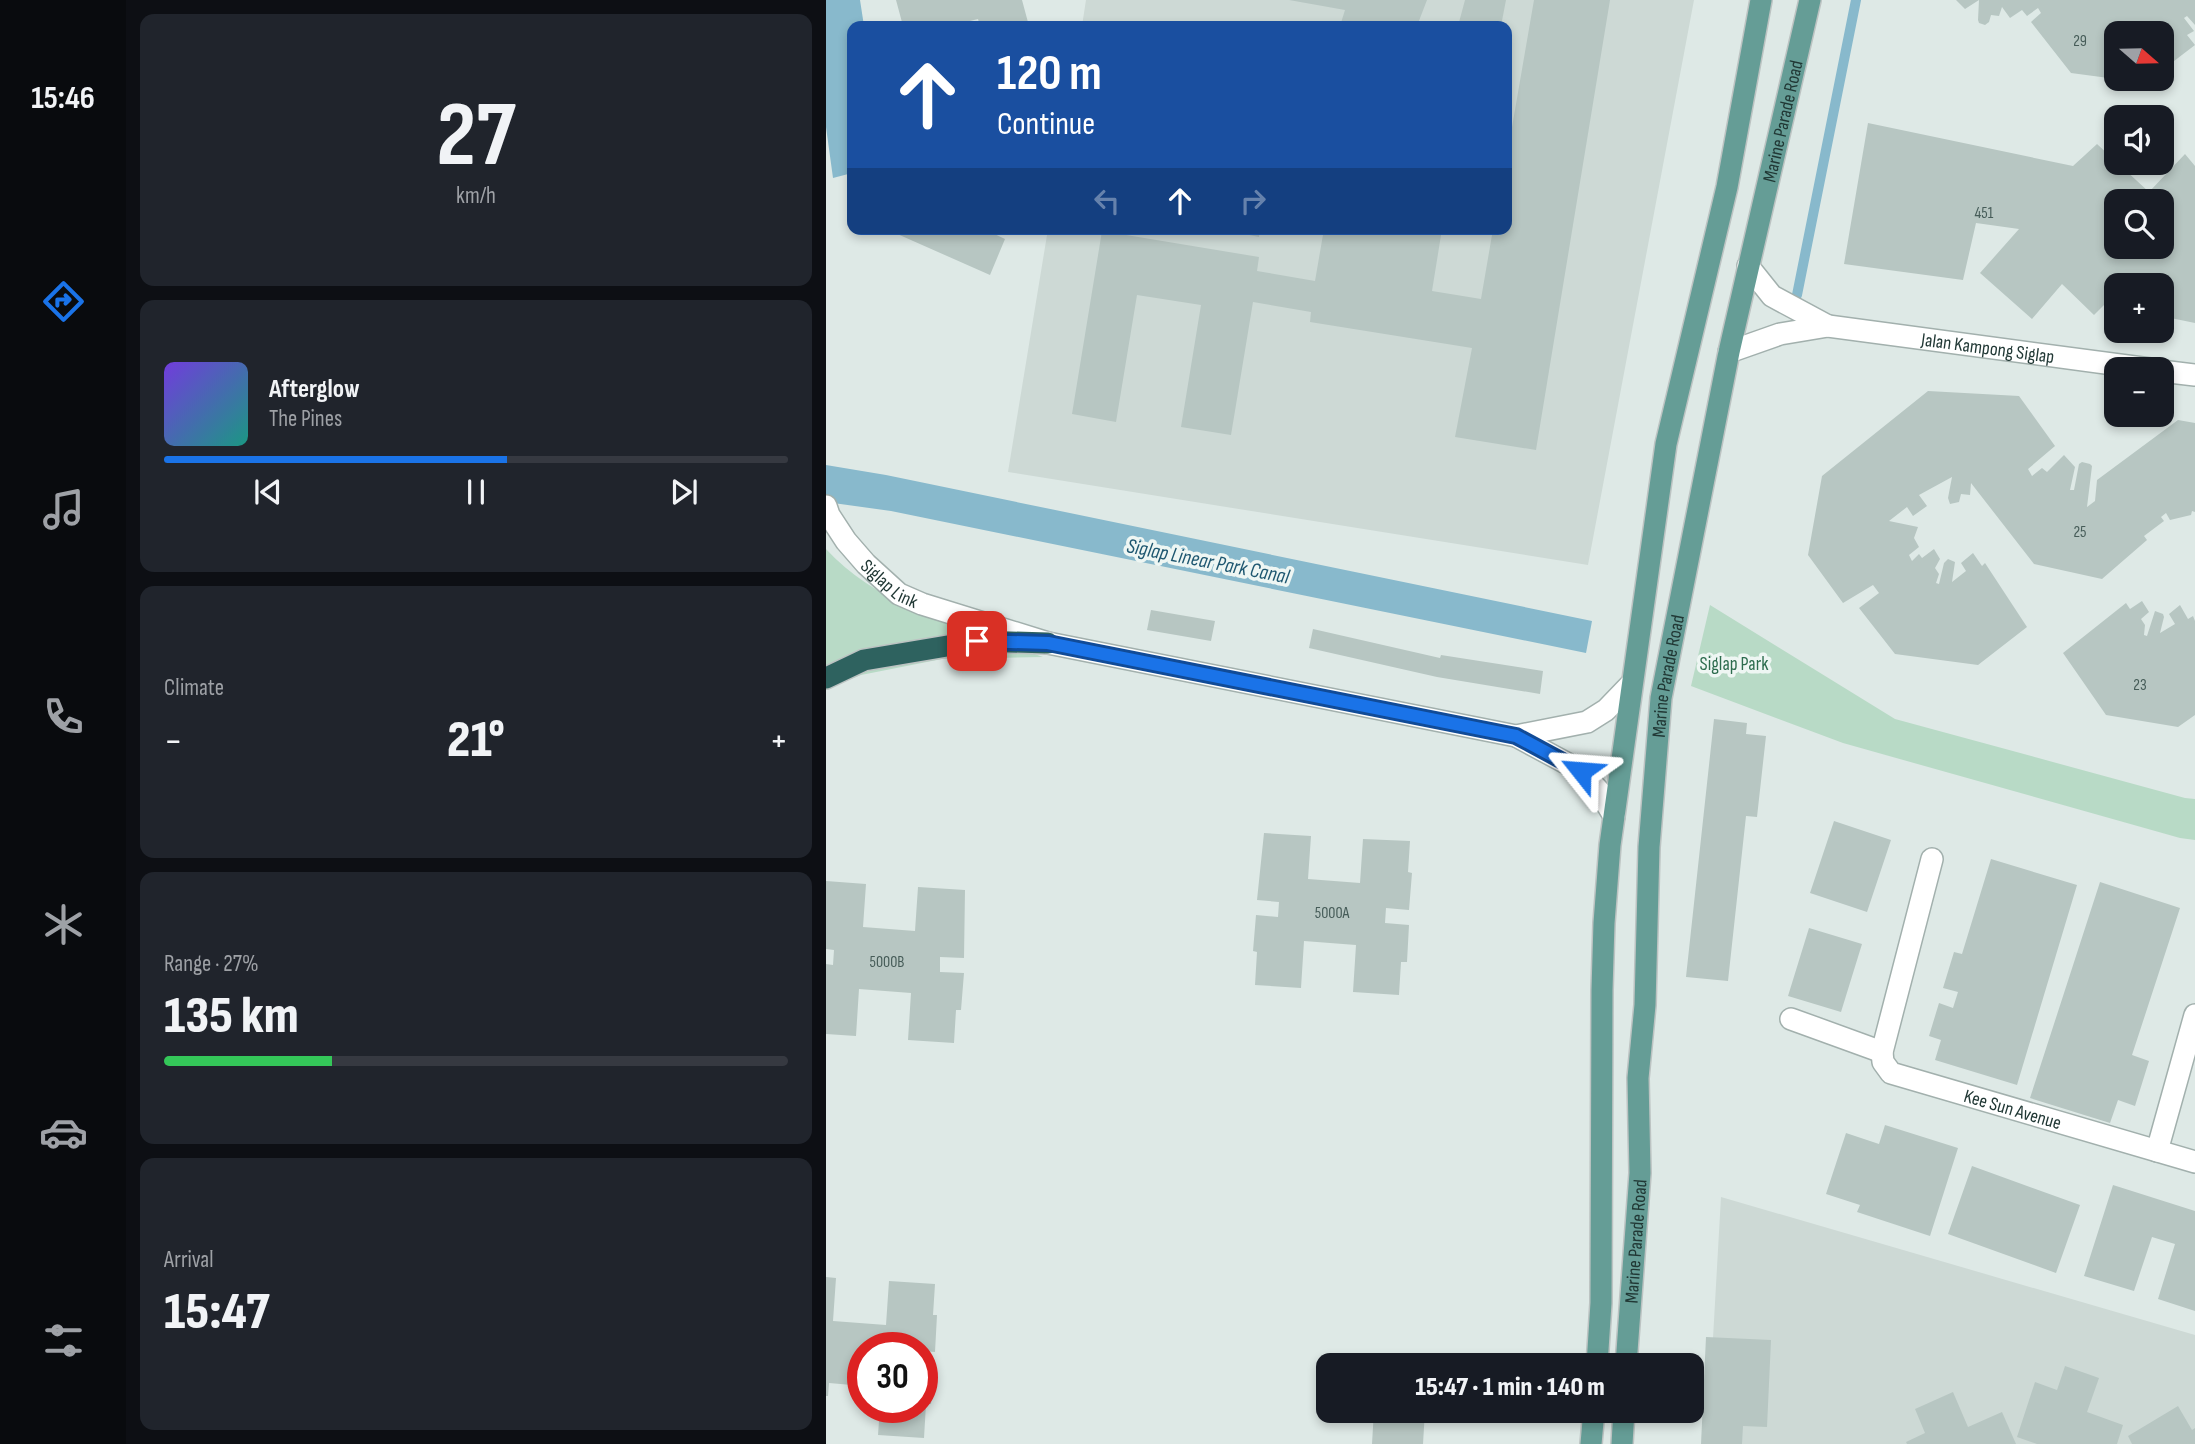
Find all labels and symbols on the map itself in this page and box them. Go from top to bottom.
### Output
north arrow [2104,21,2174,91]
house number: 29 [2073,32,2087,51]
street label: Marine Parade Road [1758,58,1809,185]
house number: 451 [1975,204,1994,223]
street label: Jalan Kampong Siglap [1919,328,2056,369]
house number: 25 [2073,523,2087,542]
water label: Siglap Linear Park Canal [1124,533,1292,590]
street label: Siglap Link [855,555,922,614]
pin [947,611,1007,671]
street label: Marine Parade Road [1648,613,1690,738]
park label: Siglap Park [1700,653,1769,676]
house number: 23 [2133,676,2147,695]
position arrow [1544,734,1618,808]
house number: 5000A [1315,904,1349,923]
house number: 5000B [870,953,904,972]
street label: Kee Sun Avenue [1961,1085,2064,1135]
street label: Marine Parade Road [1621,1179,1653,1304]
speed limit sign: 30 [847,1332,938,1423]

